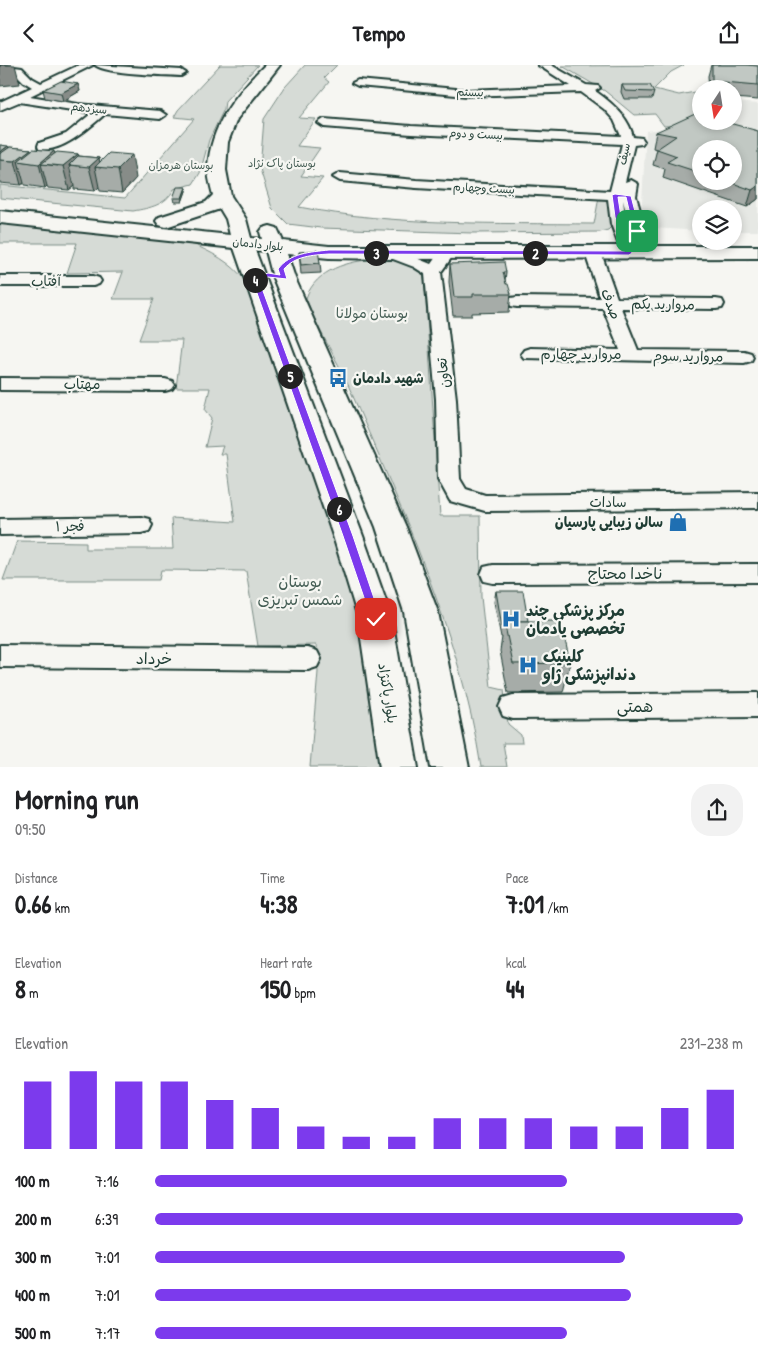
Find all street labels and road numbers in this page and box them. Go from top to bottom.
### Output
street label: بیستم [456,85,484,101]
street label: سیزدهم [70,99,108,119]
street label: بیست و دوم [449,126,503,144]
street label: سیف [615,142,633,166]
street label: بیست وچهارم [453,179,515,199]
street label: بلوار دادمان [232,234,284,255]
street label: آفتاب [31,271,61,290]
street label: صدف [597,286,626,322]
street label: مروارید یکم [631,293,695,316]
street label: مروارید چهارم [541,344,621,365]
street label: مروارید سوم [653,345,723,369]
street label: تعاون [431,356,454,389]
street label: مهتاب [64,374,100,393]
street label: سادات [589,492,627,511]
street label: فجر ۱ [55,516,85,535]
street label: ناخدا محتاج [588,562,662,584]
street label: خرداد [136,647,172,669]
street label: بلوار پاکنژاد [373,661,403,725]
street label: همتی [617,695,653,717]

